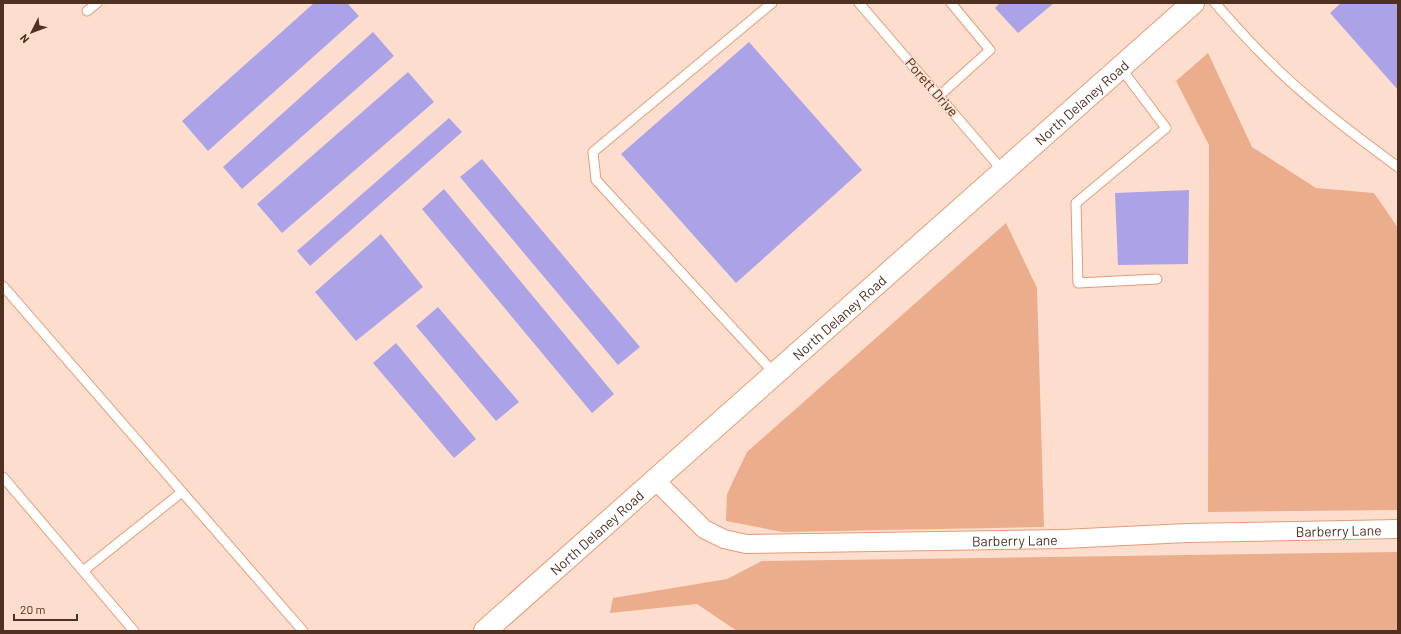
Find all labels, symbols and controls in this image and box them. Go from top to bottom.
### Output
north arrow [12,12,52,52]
text: N [17,32,31,46]
street label: Porett Drive [902,54,962,120]
street label: North Delaney Road [1031,56,1132,148]
street label: North Delaney Road [789,271,889,363]
street label: North Delaney Road [546,486,647,578]
street label: Barberry Lane [1295,521,1382,539]
street label: Barberry Lane [972,531,1058,549]
scale bar [14,596,77,622]
text: 20 m [20,602,46,616]

